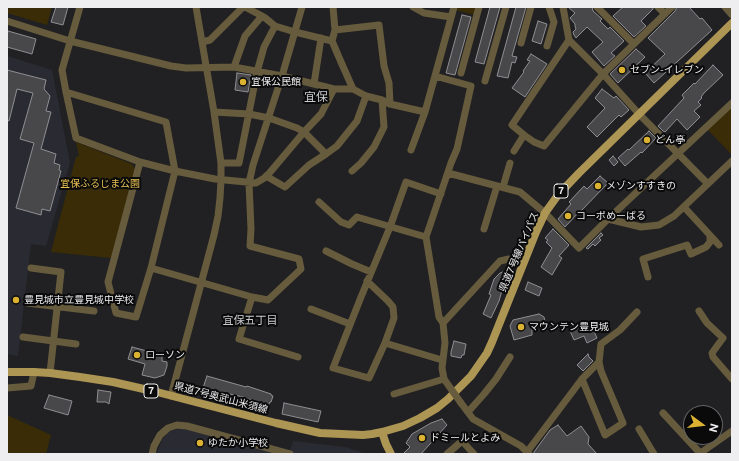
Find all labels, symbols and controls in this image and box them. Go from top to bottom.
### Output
place label: セブン-イレブン [630,64,704,76]
marker: セブン-イレブン [617,65,627,75]
place label: 宜保公民館 [251,76,301,88]
marker: 宜保公民館 [238,77,248,87]
district label: 宜保 [304,90,328,104]
place label: どん亭 [655,134,685,146]
marker: どん亭 [642,135,652,145]
park label: 宜保ふるじま公園 [60,178,140,190]
place label: メゾンすすきの [606,180,676,192]
marker: メゾンすすきの [593,181,603,191]
road number: 7 [554,184,568,198]
street label: 県道7号線バイパス [497,210,541,294]
place label: コーポめーばる [576,210,646,222]
marker: コーポめーばる [563,211,573,221]
place label: 豊見城市立豊見城中学校 [24,294,134,306]
marker: 豊見城市立豊見城中学校 [11,295,21,305]
district label: 宜保五丁目 [223,314,277,328]
place label: マウンテン豊見城 [529,321,609,333]
marker: マウンテン豊見城 [516,322,526,332]
place label: ローソン [145,349,185,361]
marker: ローソン [132,350,142,360]
street label: 県道7号奥武山米須線 [173,380,269,416]
road number: 7 [144,384,158,398]
north arrow [683,405,723,445]
text: N [707,422,721,434]
place label: ドミールとよみ [430,432,500,444]
marker: ドミールとよみ [417,433,427,443]
place label: ゆたか小学校 [208,437,268,449]
marker: ゆたか小学校 [195,438,205,448]

